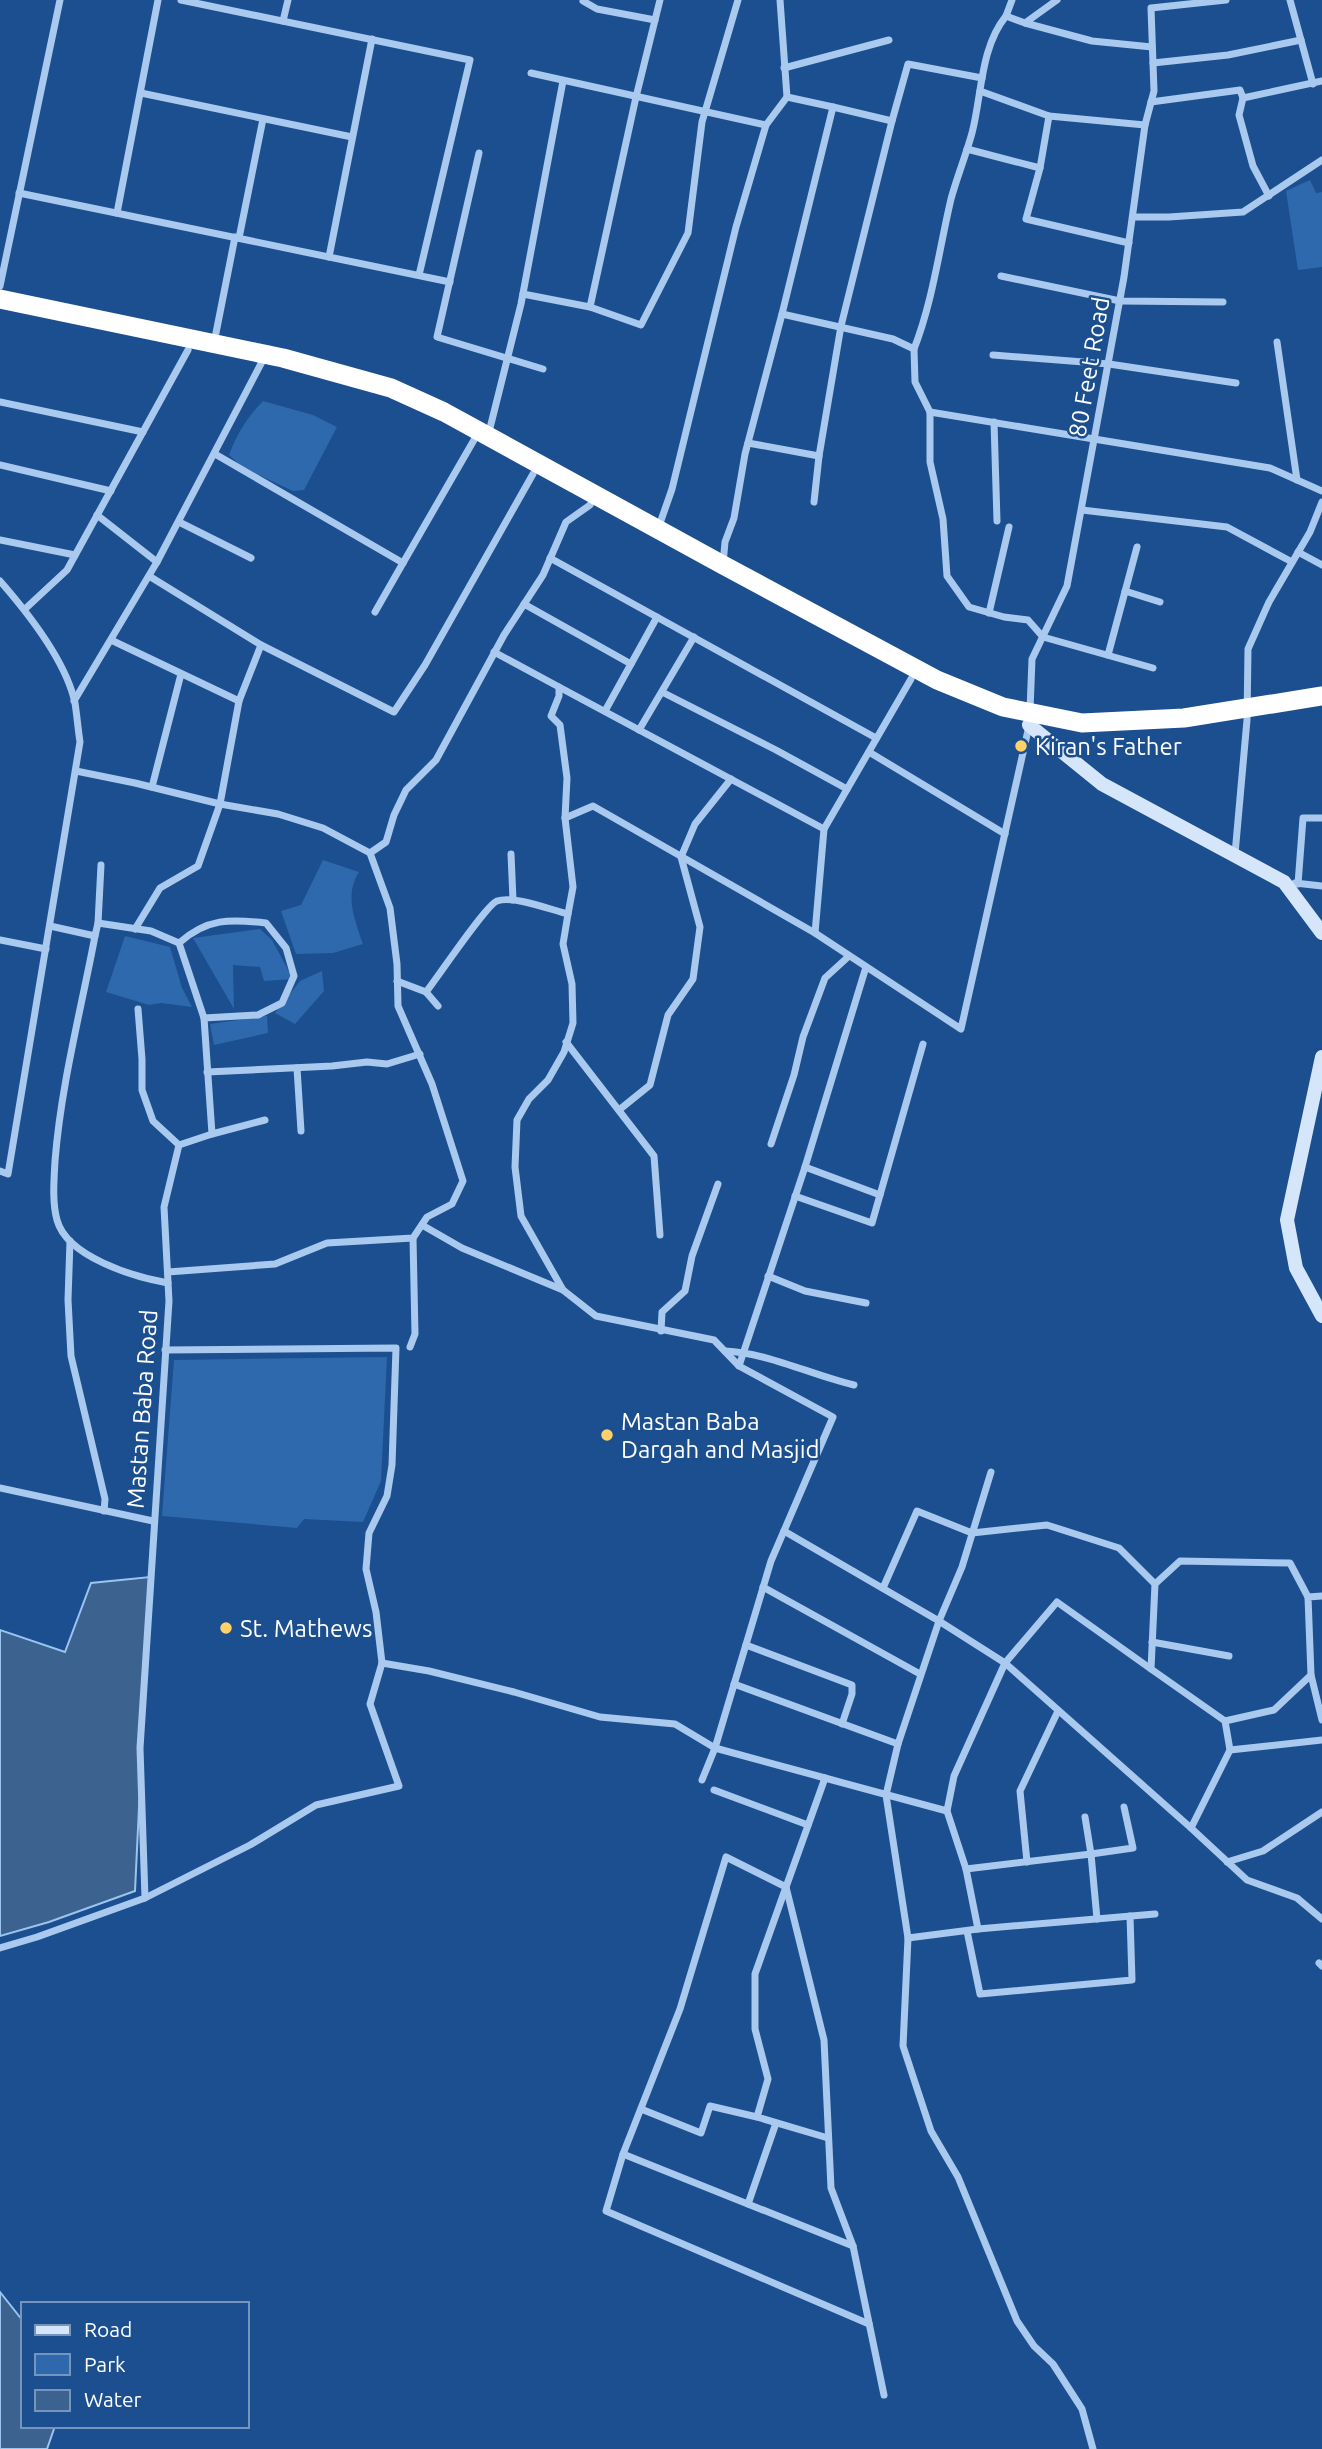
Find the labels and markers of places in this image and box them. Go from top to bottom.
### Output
place label: Kiran's Father [1035,733,1182,760]
marker: Kiran's Father [1013,738,1029,754]
place label: Mastan Baba Dargah and Masjid [621,1408,820,1463]
marker: Mastan Baba Dargah and Masjid [599,1427,615,1443]
place label: St. Mathews [240,1615,372,1642]
marker: St. Mathews [218,1620,234,1636]

